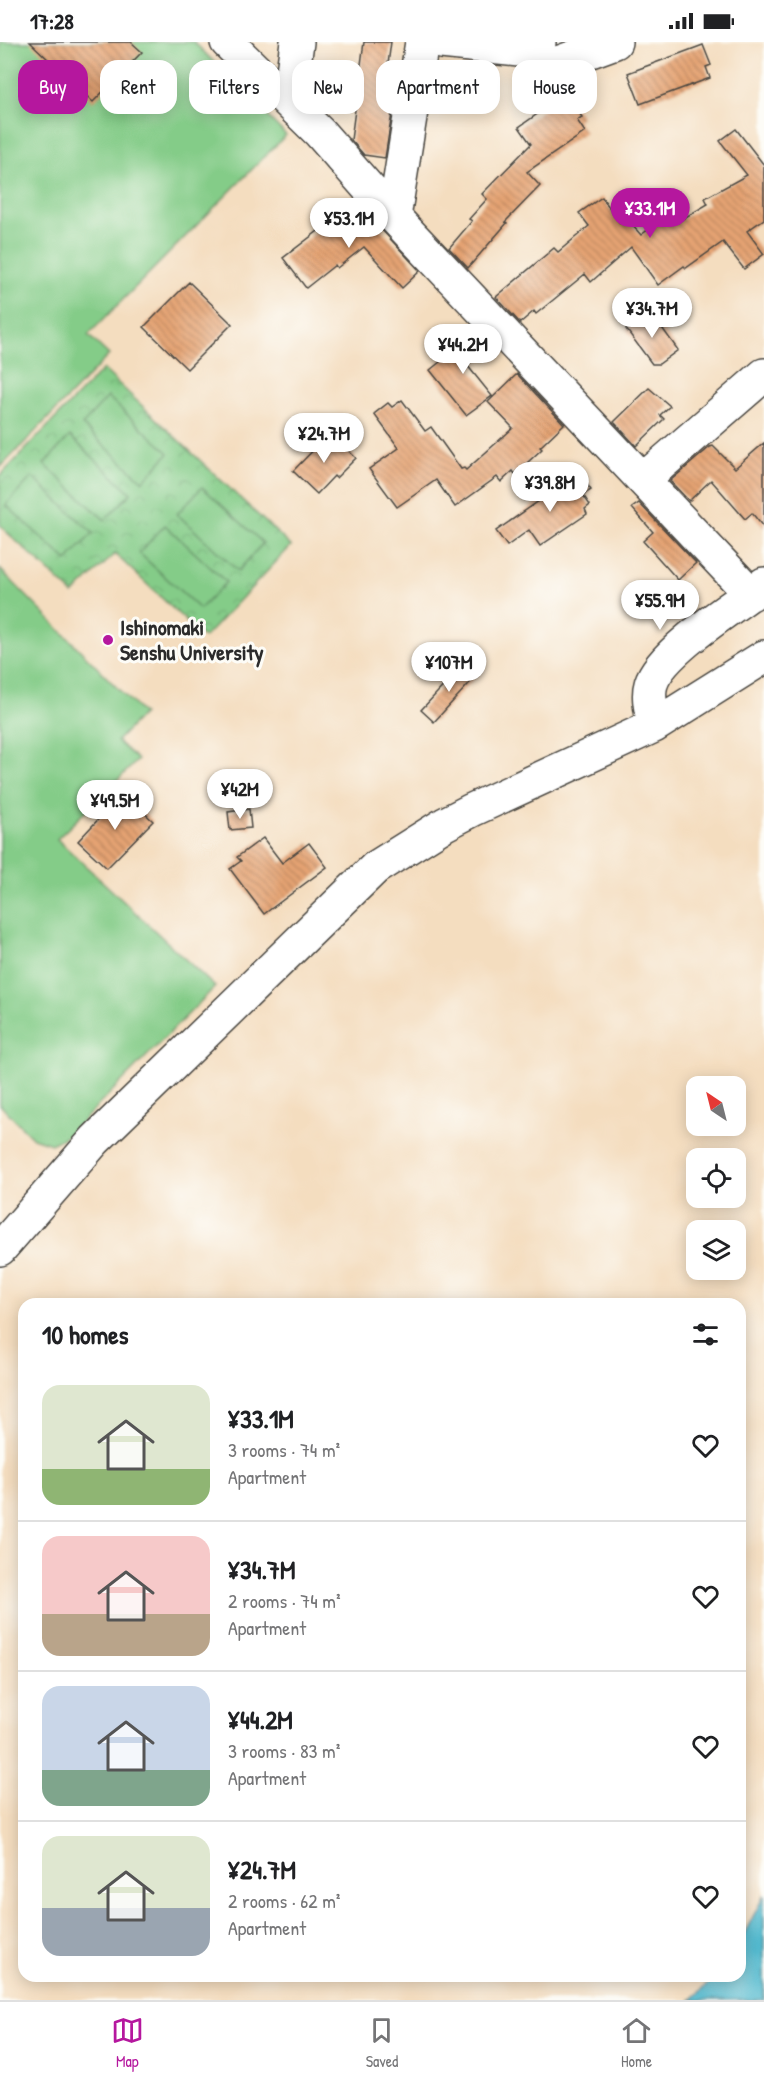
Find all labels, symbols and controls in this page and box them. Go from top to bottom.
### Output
text: 17:28 [30,6,74,36]
chip: Buy [18,60,88,114]
chip: Rent [100,60,177,114]
chip: Filters [189,60,280,114]
chip: New [292,60,364,114]
chip: Apartment [376,60,500,114]
chip: House [512,60,597,114]
pin: ¥33.1M [601,188,699,239]
text: ¥33.1M [625,194,675,221]
pin: ¥53.1M [300,198,398,249]
text: ¥53.1M [324,204,374,231]
pin: ¥34.7M [603,288,701,339]
text: ¥34.7M [626,294,678,321]
pin: ¥44.2M [414,324,512,375]
text: ¥44.2M [438,330,488,357]
pin: ¥24.7M [275,413,373,464]
text: ¥24.7M [298,419,350,446]
pin: ¥39.8M [501,462,599,513]
text: ¥39.8M [525,468,575,495]
pin: ¥55.9M [611,580,709,631]
text: ¥55.9M [635,586,685,613]
place label: Ishinomaki Senshu University [120,612,264,668]
marker: Ishinomaki Senshu University [101,633,115,647]
pin: ¥107M [407,642,491,693]
text: ¥107M [425,648,473,675]
pin: ¥42M [204,769,276,820]
text: ¥42M [221,775,259,802]
pin: ¥49.5M [66,780,164,831]
text: ¥49.5M [91,786,139,813]
north arrow [686,1076,746,1136]
map controls [686,1076,746,1280]
button: locate [686,1148,746,1208]
button: layers [686,1220,746,1280]
text: 10 homes [42,1317,129,1352]
icon: filters [689,1318,722,1351]
text: ¥33.1M [228,1401,294,1436]
icon: home [90,1409,162,1481]
icon: heart [689,1429,722,1462]
text: 3 rooms · 74 m² [228,1436,340,1463]
text: Apartment [228,1463,306,1490]
text: ¥34.7M [228,1552,295,1587]
icon: home [90,1560,162,1632]
icon: heart [689,1580,722,1613]
text: 2 rooms · 74 m² [228,1587,340,1614]
text: Apartment [228,1614,306,1641]
text: ¥44.2M [228,1702,293,1737]
icon: home [90,1710,162,1782]
icon: heart [689,1730,722,1763]
text: 3 rooms · 83 m² [228,1737,340,1764]
text: Apartment [228,1764,306,1791]
text: ¥24.7M [228,1852,296,1887]
icon: home [90,1860,162,1932]
icon: heart [689,1880,722,1913]
text: 2 rooms · 62 m² [228,1887,340,1914]
text: Apartment [228,1914,306,1941]
tab: Map [111,2014,144,2072]
tab: Saved [365,2014,398,2072]
tab: Home [620,2014,653,2072]

